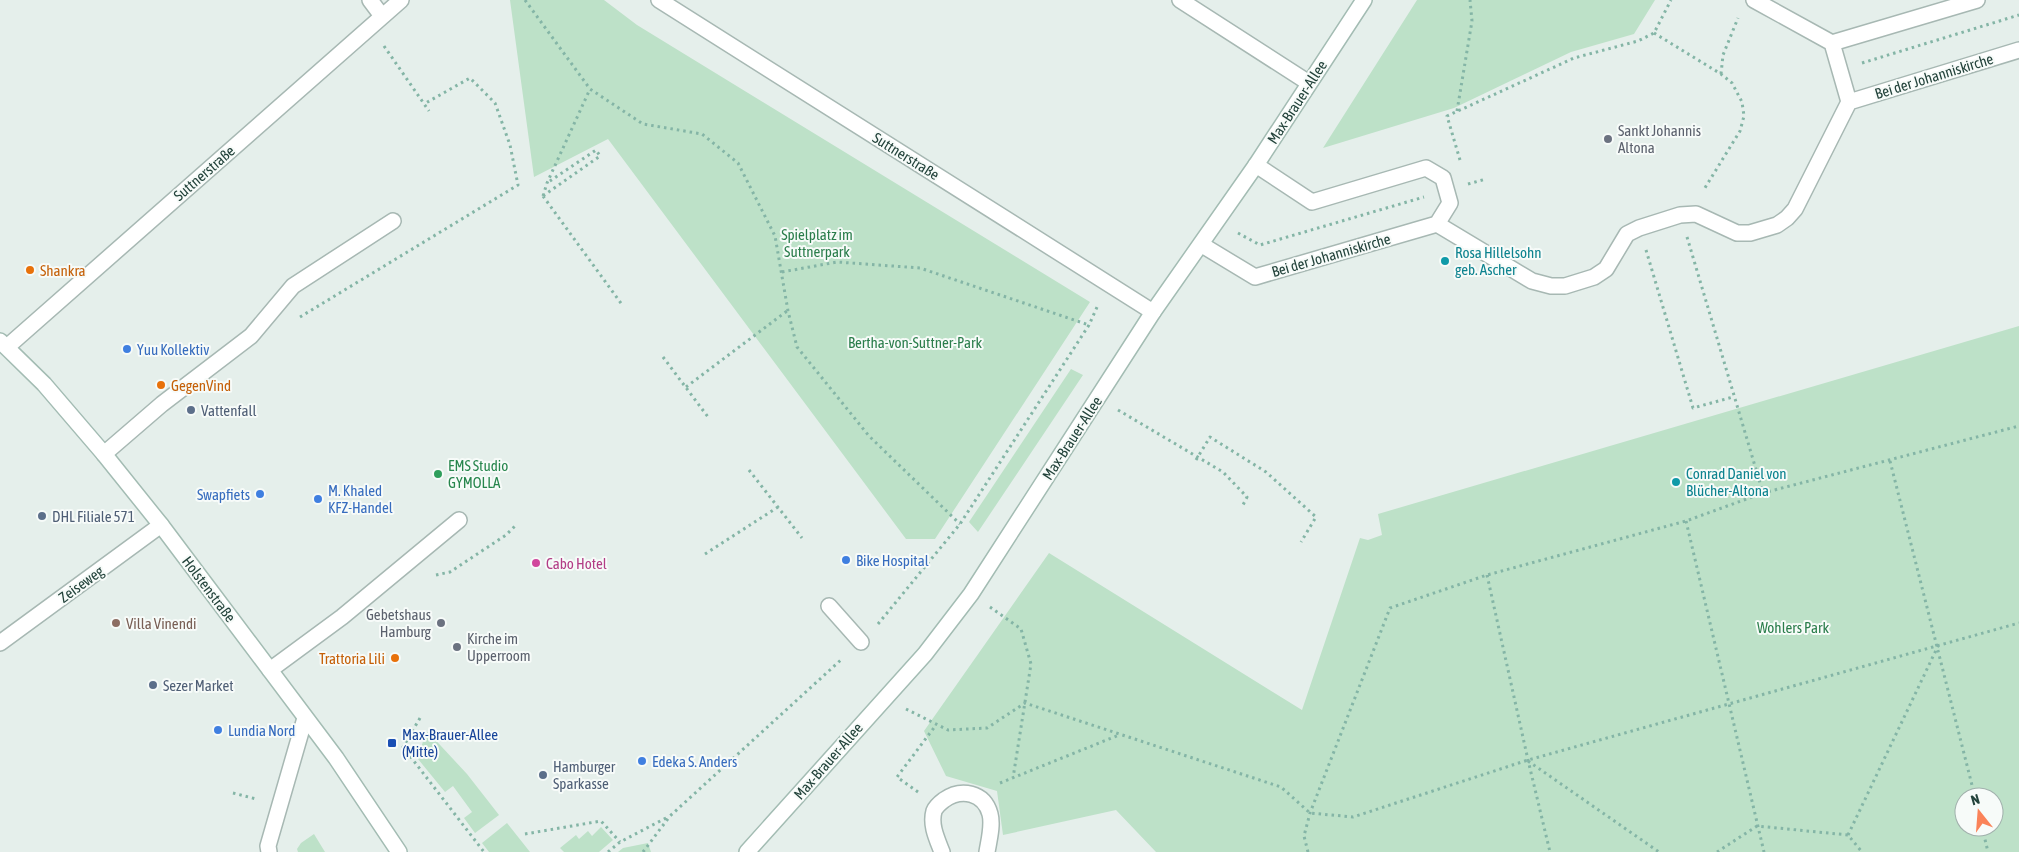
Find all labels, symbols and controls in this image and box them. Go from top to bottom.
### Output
street label: Bei der Johanniskirche [1873,50,1995,102]
street label: Max-Brauer-Allee [1264,57,1330,147]
place label: Sankt Johannis Altona [1618,122,1701,156]
street label: Suttnerstraße [870,129,943,183]
marker: Sankt Johannis Altona [1602,133,1614,145]
street label: Suttnerstraße [170,142,238,204]
park label: Spielplatz im Suttnerpark [781,226,853,260]
street label: Bei der Johanniskirche [1270,230,1393,280]
place label: Rosa Hillelsohn geb. Ascher [1455,244,1542,278]
marker: Rosa Hillelsohn geb. Ascher [1439,255,1451,267]
place label: Shankra [40,262,86,279]
marker: Shankra [24,264,36,276]
park label: Bertha-von-Suttner-Park [848,334,982,351]
place label: Yuu Kollektiv [137,341,209,358]
marker: Yuu Kollektiv [121,343,133,355]
place label: GegenVind [171,377,231,394]
marker: GegenVind [155,379,167,391]
street label: Max-Brauer-Allee [1039,393,1105,483]
place label: Vattenfall [201,402,257,419]
marker: Vattenfall [185,404,197,416]
place label: EMS Studio GYMOLLA [448,457,508,491]
place label: Conrad Daniel von Blücher-Altona [1686,465,1787,499]
marker: EMS Studio GYMOLLA [432,468,444,480]
marker: Conrad Daniel von Blücher-Altona [1670,476,1682,488]
place label: M. Khaled KFZ-Handel [328,482,393,516]
place label: Swapfiets [197,486,250,503]
marker: Swapfiets [254,488,266,500]
marker: M. Khaled KFZ-Handel [312,493,324,505]
place label: DHL Filiale 571 [52,508,135,525]
marker: DHL Filiale 571 [36,510,48,522]
place label: Bike Hospital [856,552,929,569]
street label: Holstenstraße [179,553,239,625]
marker: Bike Hospital [840,554,852,566]
place label: Cabo Hotel [546,555,607,572]
marker: Cabo Hotel [530,557,542,569]
street label: Zeiseweg [55,562,107,606]
place label: Gebetshaus Hamburg [366,606,432,640]
place label: Villa Vinendi [126,615,197,632]
marker: Villa Vinendi [110,617,122,629]
marker: Gebetshaus Hamburg [435,617,447,629]
park label: Wohlers Park [1757,619,1830,636]
place label: Kirche im Upperroom [467,630,531,664]
marker: Kirche im Upperroom [451,641,463,653]
place label: Trattoria Lili [319,650,385,667]
marker: Trattoria Lili [389,652,401,664]
place label: Sezer Market [163,677,234,694]
marker: Sezer Market [147,679,159,691]
street label: Max-Brauer-Allee [790,719,866,803]
place label: Lundia Nord [228,722,295,739]
marker: Lundia Nord [212,724,224,736]
place label: Max-Brauer-Allee (Mitte) [402,726,498,760]
marker: Max-Brauer-Allee (Mitte) [386,737,398,749]
place label: Edeka S. Anders [652,753,737,770]
marker: Edeka S. Anders [636,755,648,767]
place label: Hamburger Sparkasse [553,758,616,792]
marker: Hamburger Sparkasse [537,769,549,781]
north arrow [1954,787,2004,837]
text: N [1969,791,1981,808]

